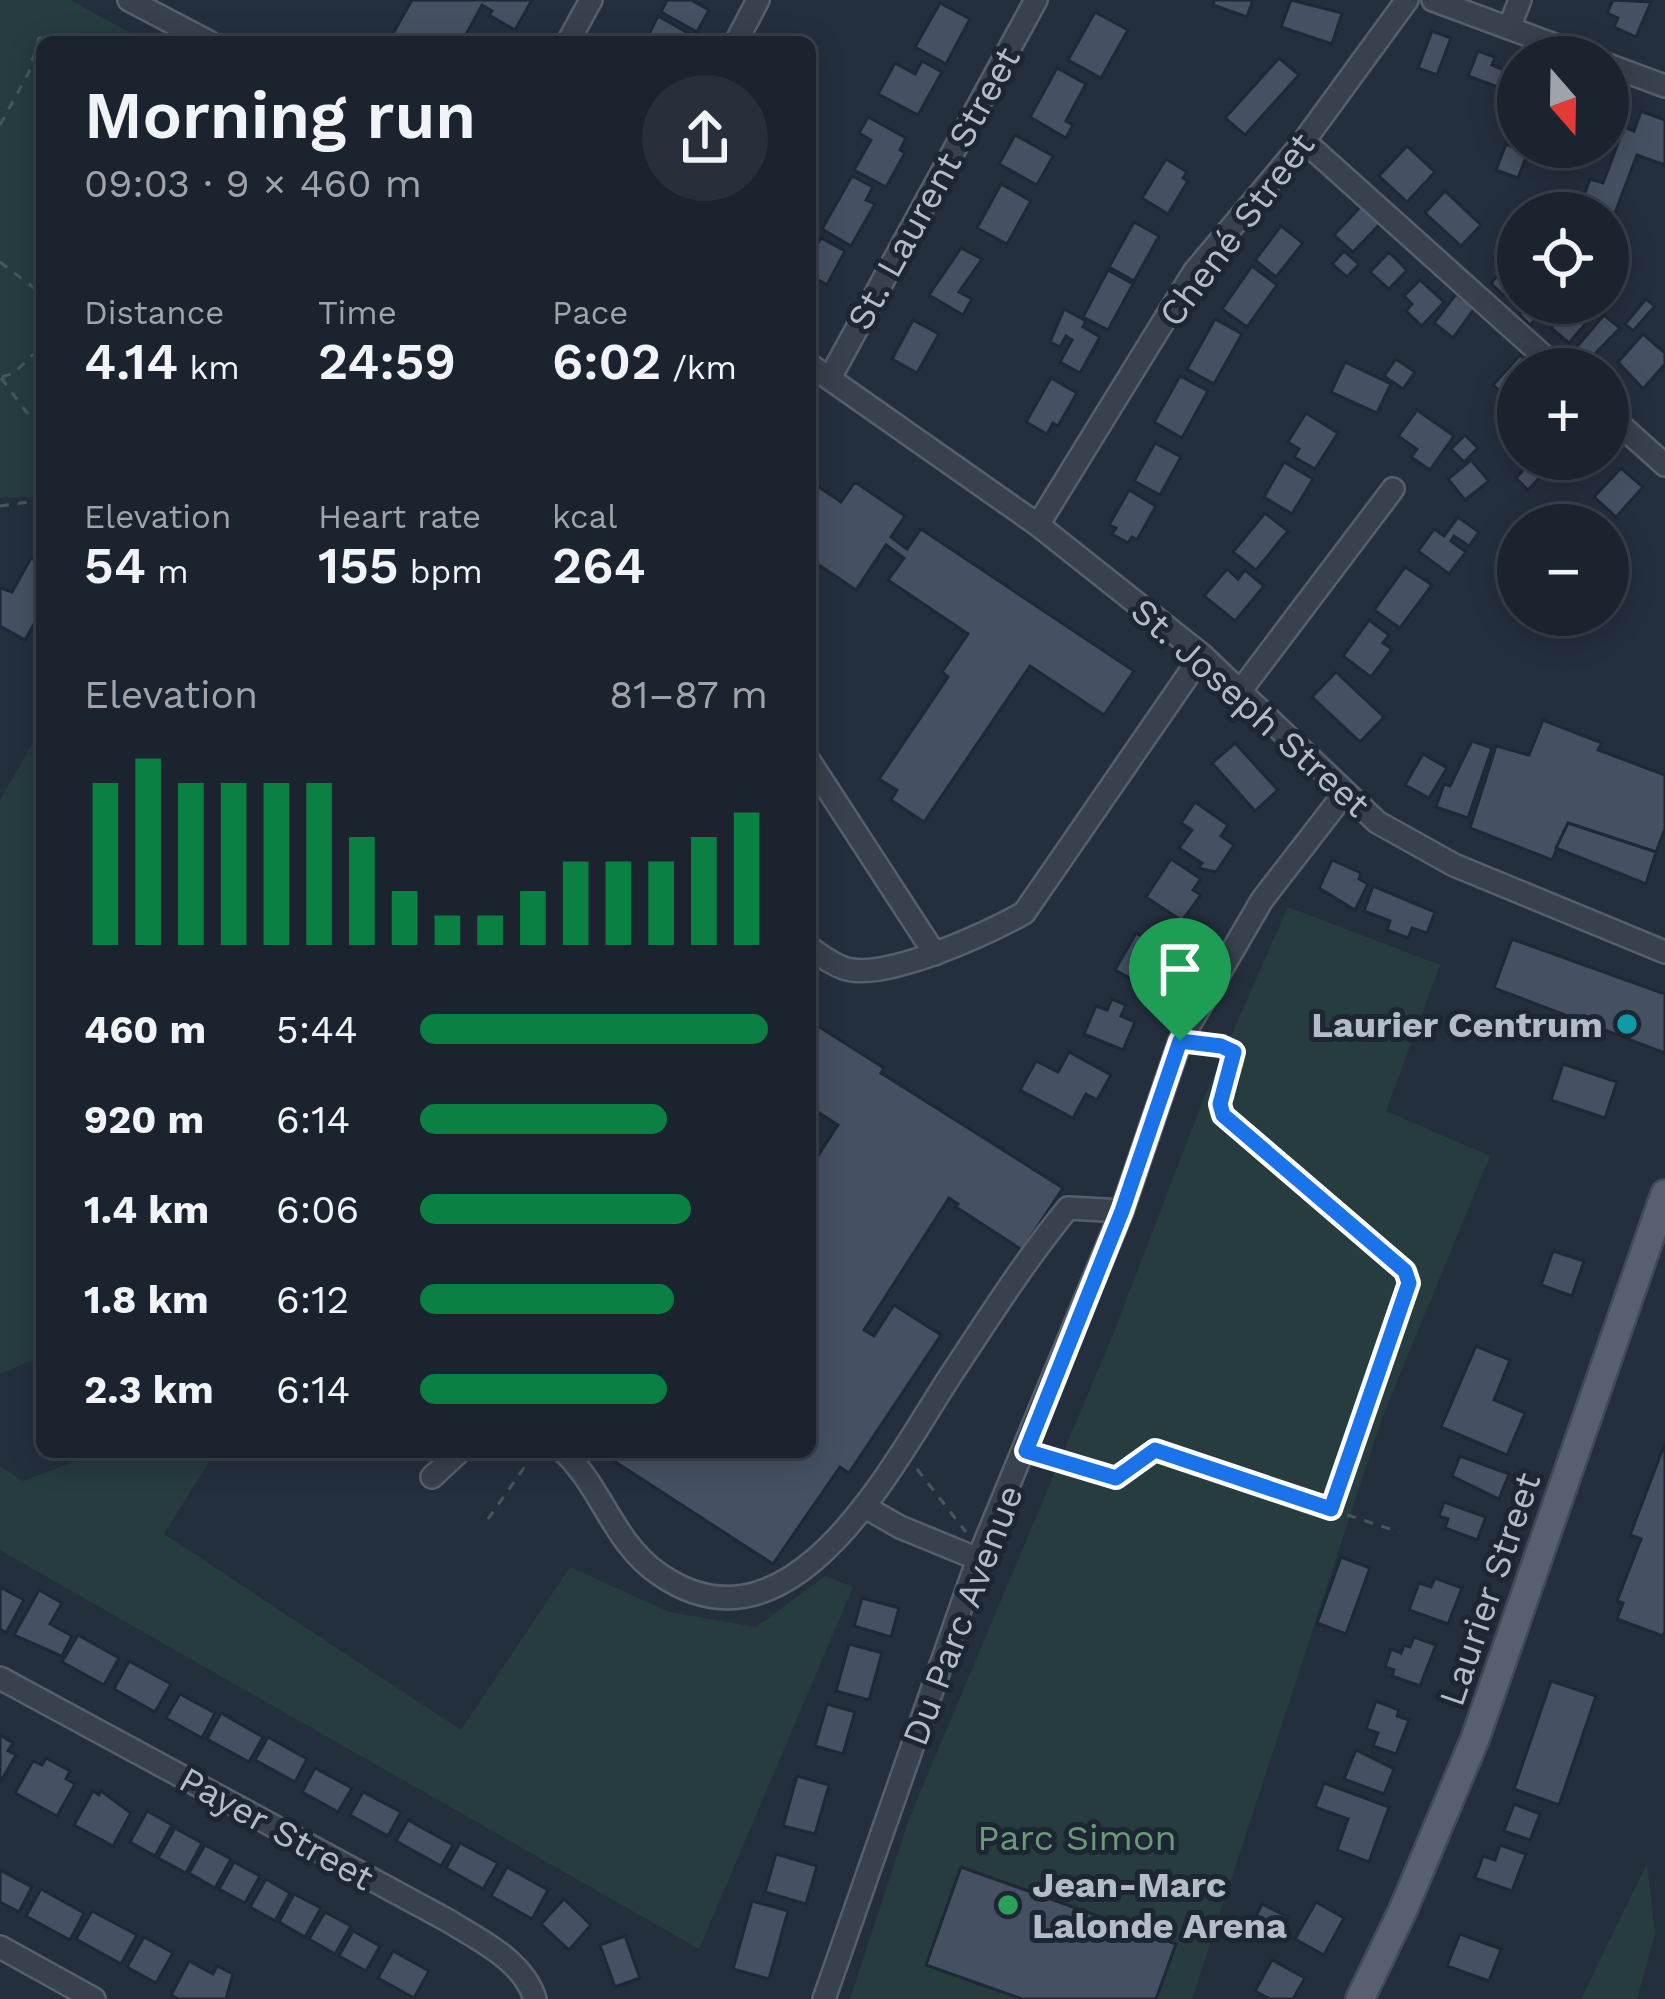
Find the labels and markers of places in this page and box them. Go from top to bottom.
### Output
pin [1129,918,1231,1041]
place label: Laurier Centrum [1311,1004,1603,1046]
marker: Laurier Centrum [1614,1011,1640,1037]
place label: Jean-Marc Lalonde Arena [1032,1864,1287,1947]
marker: Jean-Marc Lalonde Arena [995,1892,1021,1918]

